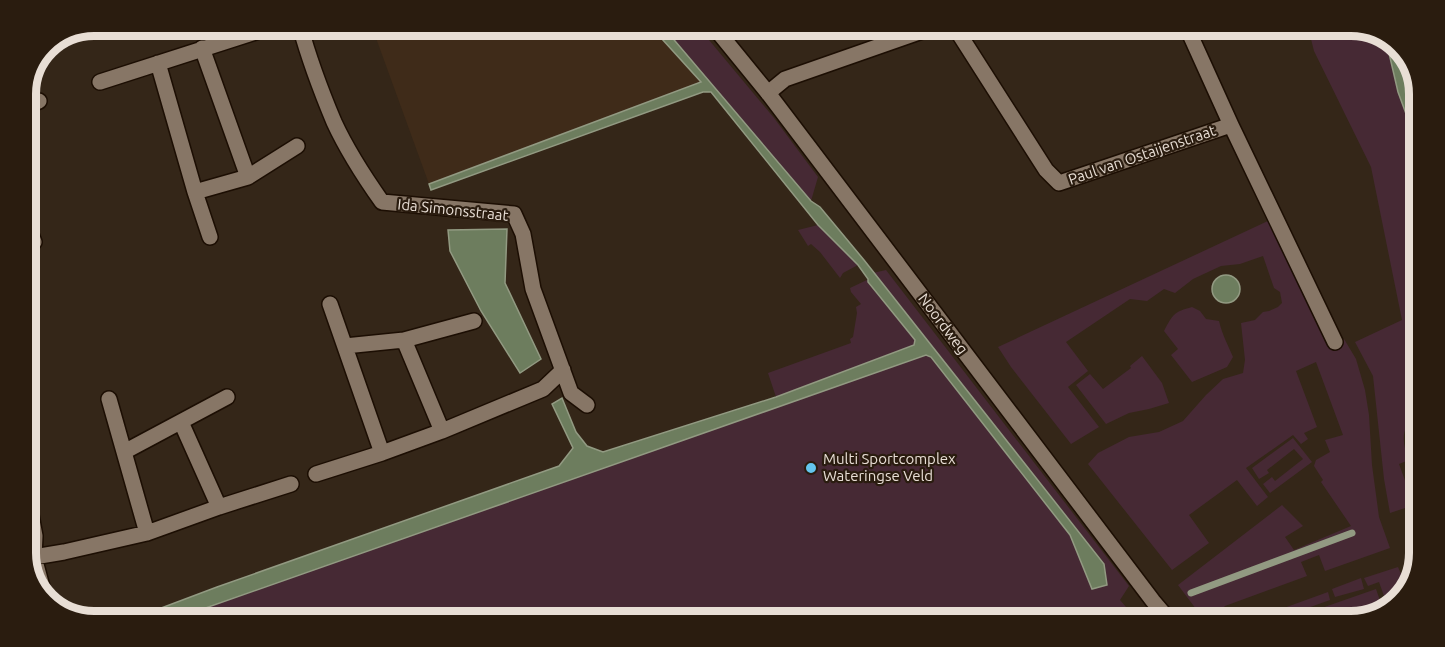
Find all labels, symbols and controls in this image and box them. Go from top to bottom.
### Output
street label: Paul van Ostaijenstraat [1066,121,1218,188]
street label: Ida Simonsstraat [397,195,509,224]
street label: Noordweg [915,290,972,357]
place label: Multi Sportcomplex Wateringse Veld [823,450,956,484]
marker: Multi Sportcomplex Wateringse Veld [804,461,818,475]

